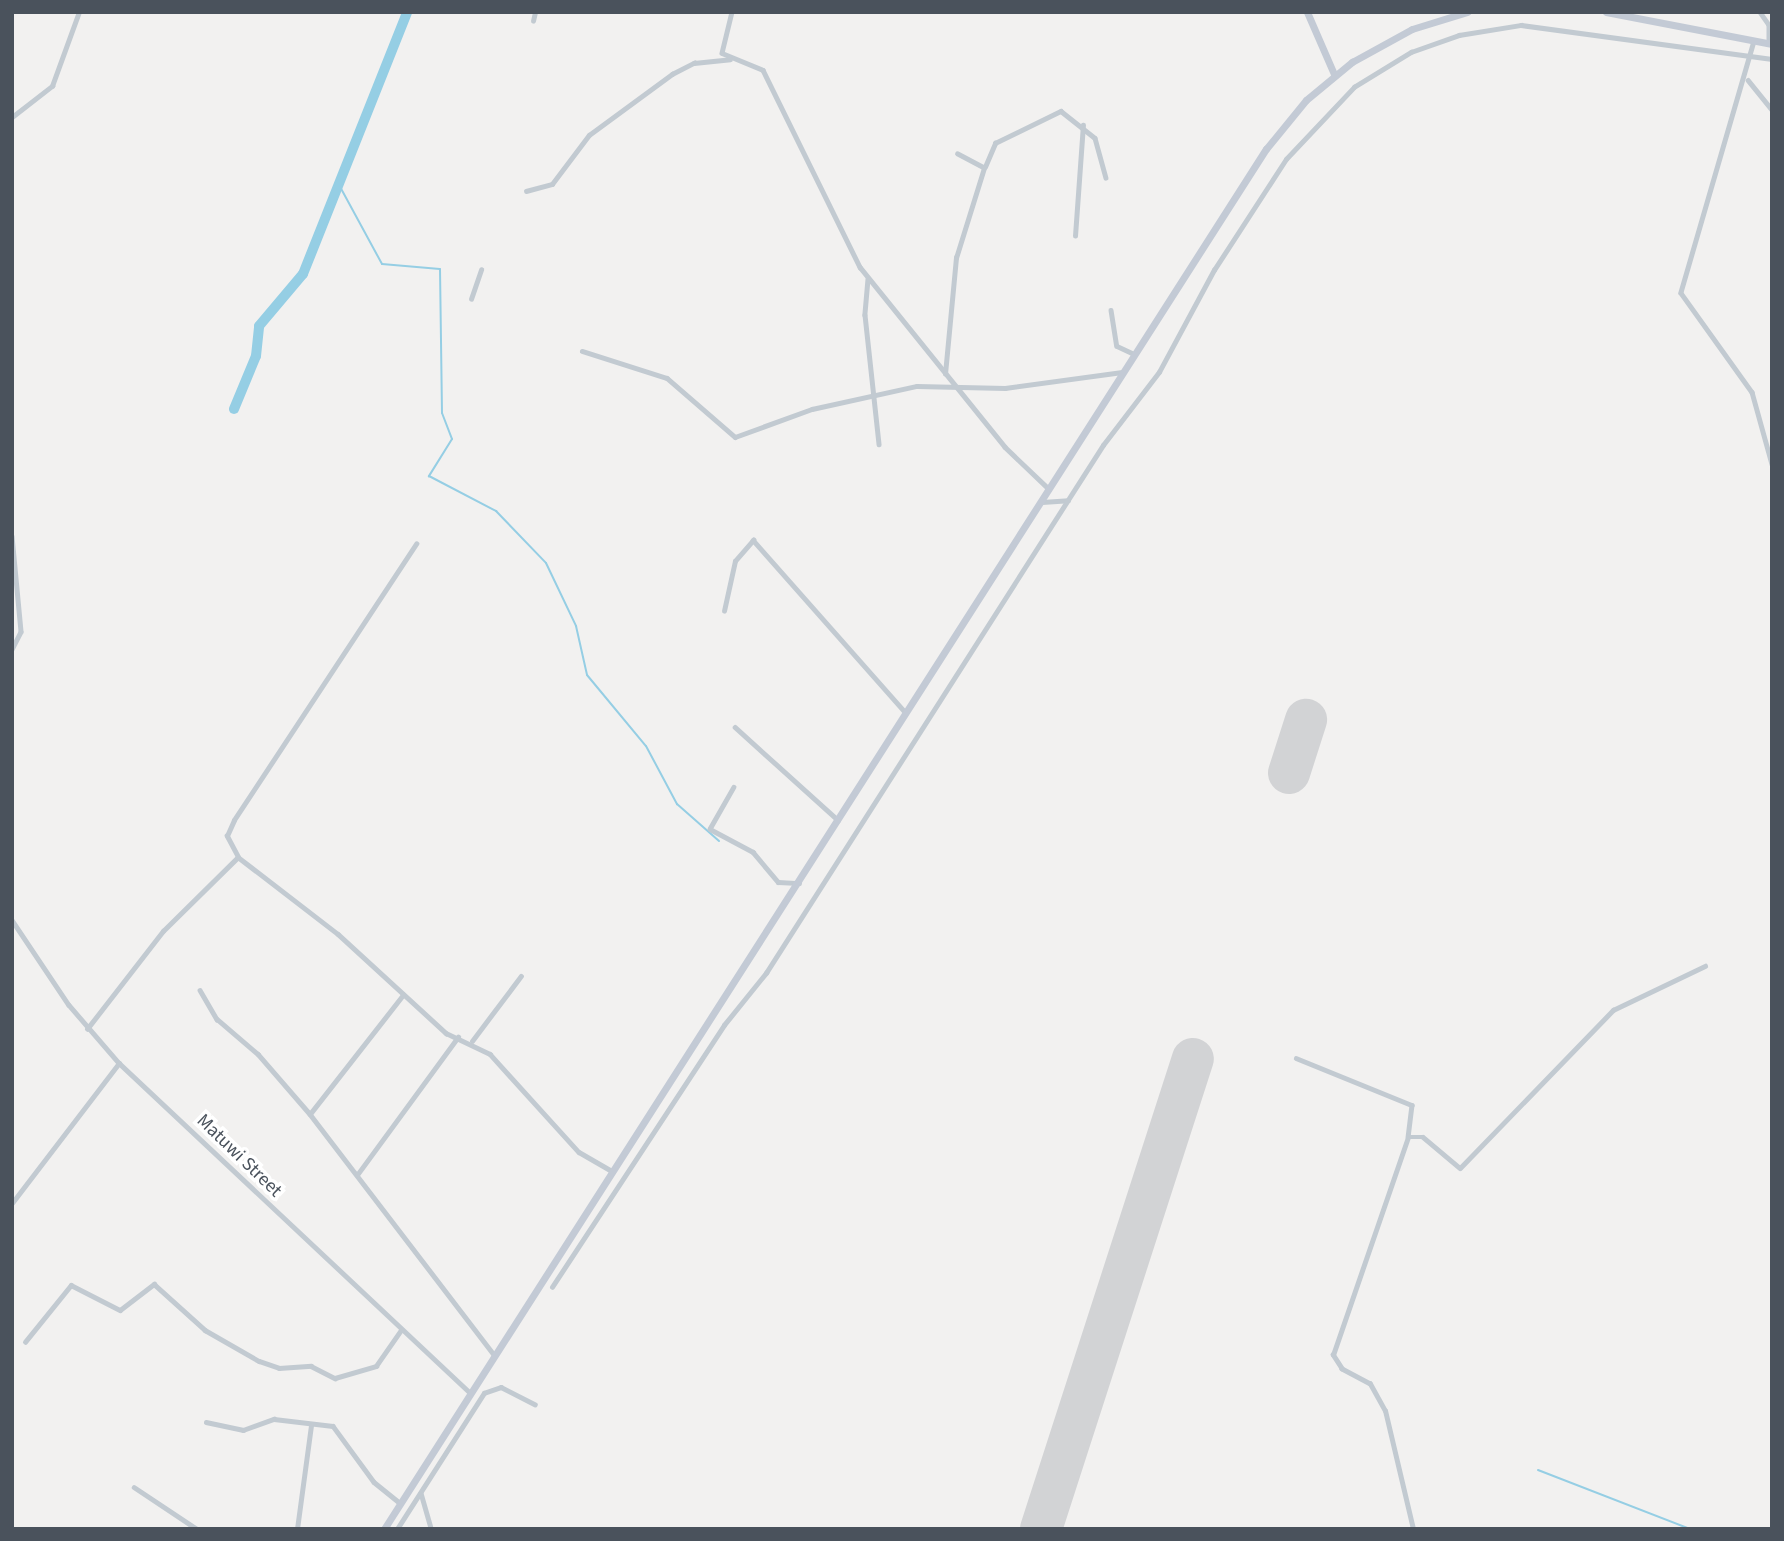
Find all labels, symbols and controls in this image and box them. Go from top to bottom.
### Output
street label: Matuwi Street [192,1110,286,1202]

